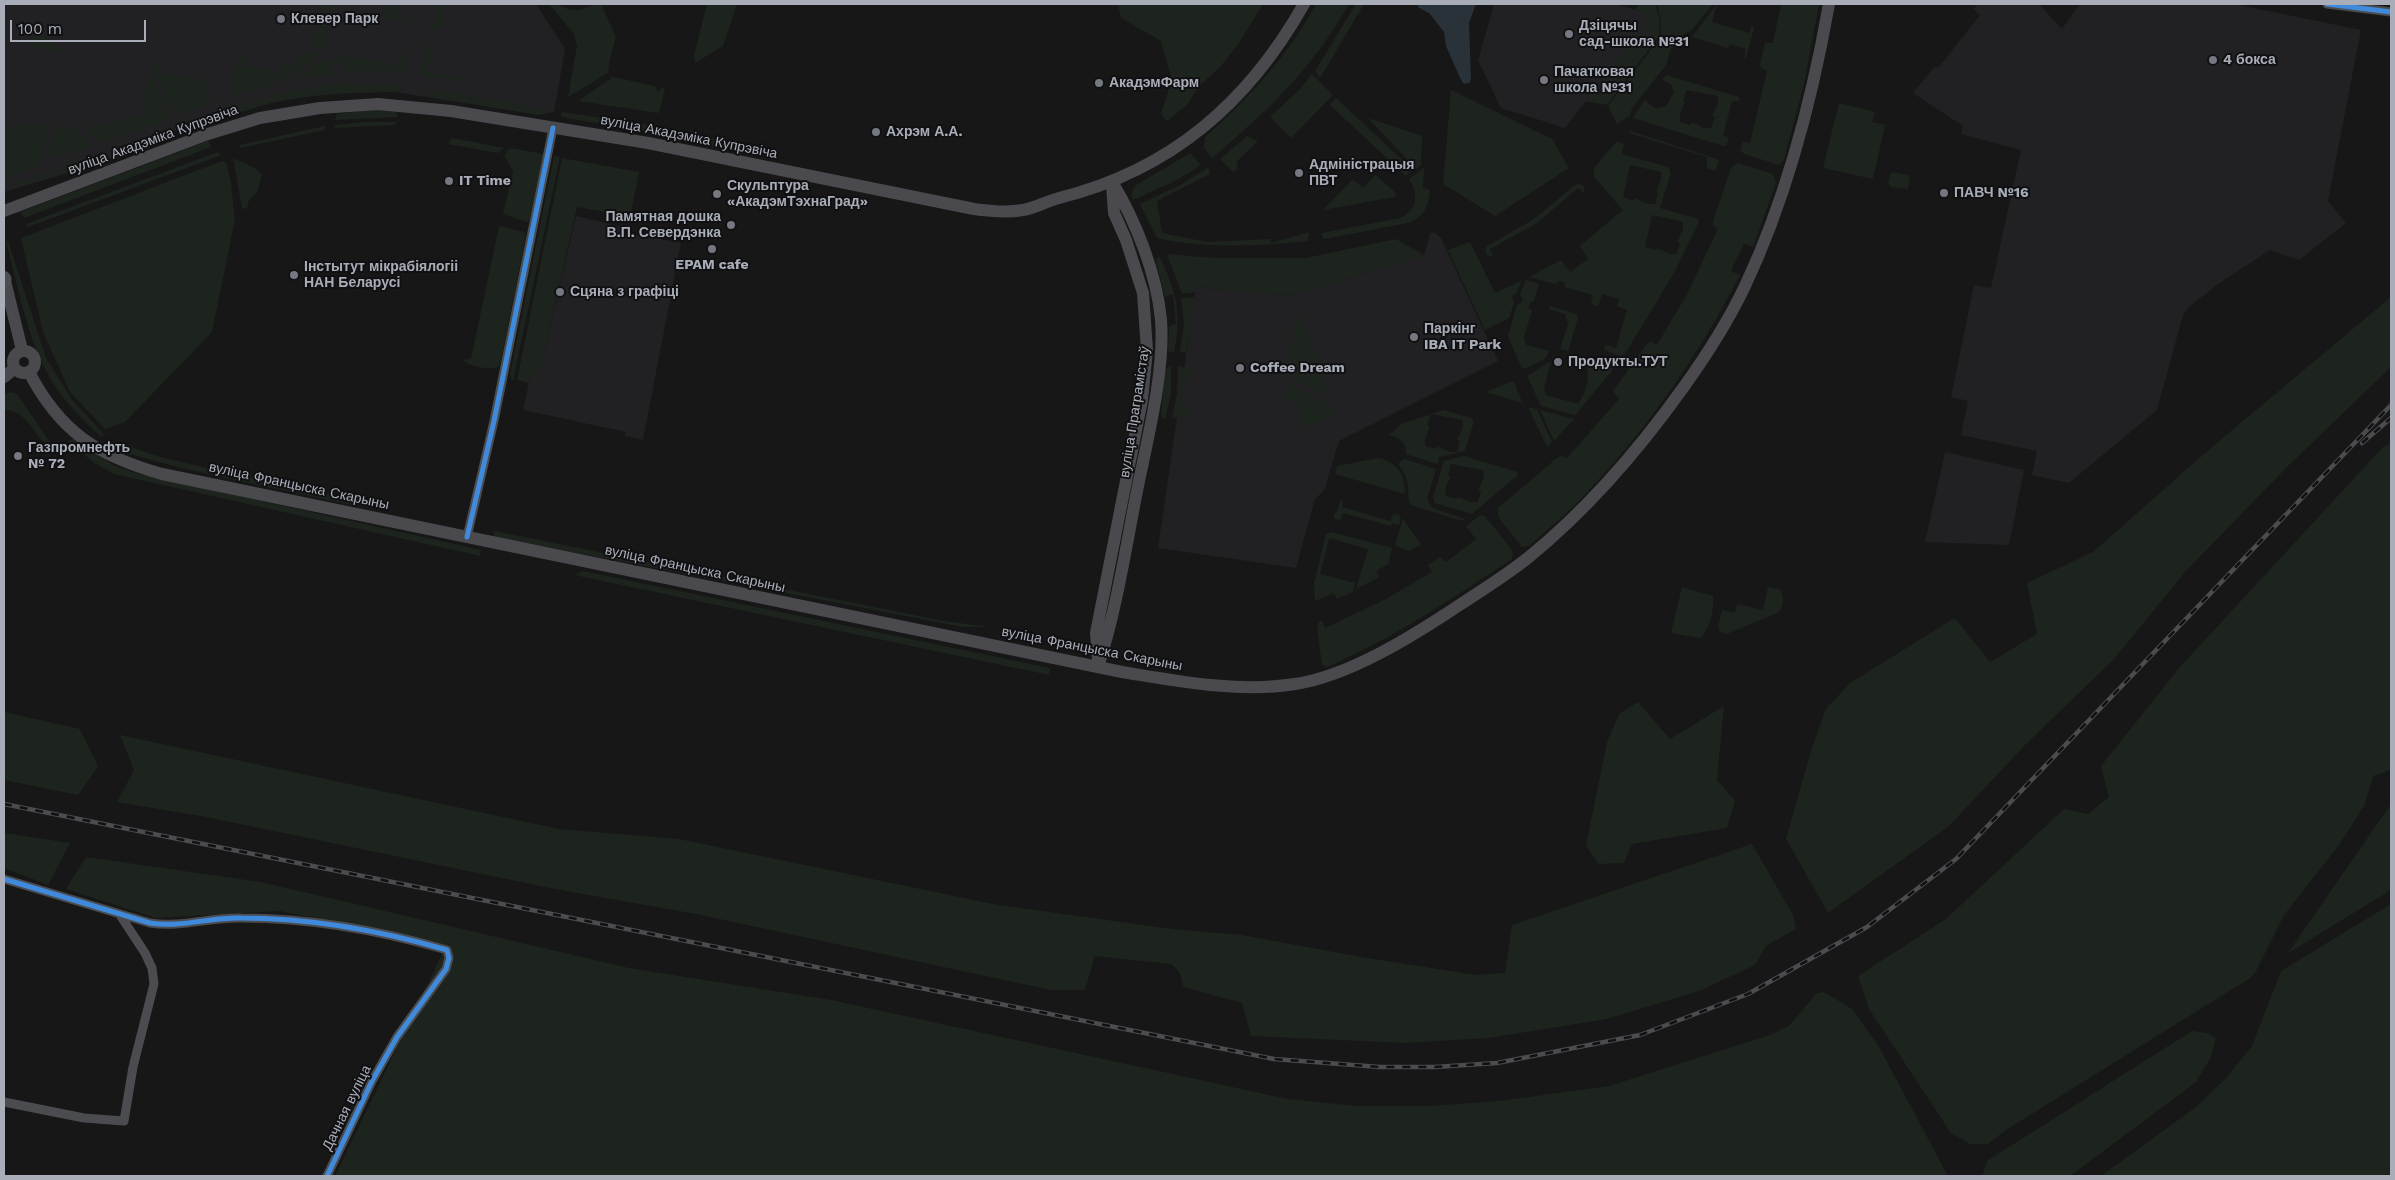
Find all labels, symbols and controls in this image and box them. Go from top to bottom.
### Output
scale bar [12,10,149,42]
place label: Клевер Парк [291,11,378,27]
marker: Клевер Парк [275,13,287,25]
place label: Дзіцячы сад-школа №31 [1579,18,1689,50]
text: 100 m [18,20,62,38]
marker: Дзіцячы сад-школа №31 [1563,28,1575,40]
place label: 4 бокса [2223,52,2276,68]
marker: 4 бокса [2207,54,2219,66]
place label: Пачатковая школа №31 [1554,64,1634,96]
marker: Пачатковая школа №31 [1538,74,1550,86]
place label: АкадэмФарм [1109,75,1199,91]
marker: АкадэмФарм [1093,77,1105,89]
street label: вуліца Акадэміка Купрэвіча [66,101,240,179]
street label: вуліца Акадэміка Купрэвіча [599,112,779,162]
place label: Ахрэм А.А. [886,124,963,140]
marker: Ахрэм А.А. [870,126,882,138]
place label: Адміністрацыя ПВТ [1309,157,1414,190]
marker: Адміністрацыя ПВТ [1293,167,1305,179]
place label: IT Time [459,173,511,189]
marker: IT Time [443,175,455,187]
place label: Скульптура «АкадэмТэхнаГрад» [727,178,868,210]
place label: ПАВЧ №16 [1954,185,2029,201]
marker: ПАВЧ №16 [1938,187,1950,199]
marker: Скульптура «АкадэмТэхнаГрад» [711,188,723,200]
place label: Памятная дошка В.П. Севердэнка [605,209,721,242]
marker: Памятная дошка В.П. Севердэнка [725,219,737,231]
marker: EPAM cafe [706,243,718,255]
place label: EPAM cafe [675,257,749,273]
place label: Інстытут мікрабіялогіі НАН Беларусі [304,259,458,292]
marker: Інстытут мікрабіялогіі НАН Беларусі [288,269,300,281]
place label: Сцяна з графіці [570,284,679,300]
marker: Сцяна з графіці [554,286,566,298]
place label: Паркінг IBA IT Park [1424,321,1501,354]
marker: Паркінг IBA IT Park [1408,331,1420,343]
street label: вуліца Праграмістаў [1116,345,1154,479]
place label: Продукты.ТУТ [1568,354,1668,370]
marker: Продукты.ТУТ [1552,356,1564,368]
place label: Coffee Dream [1250,360,1345,376]
marker: Coffee Dream [1234,362,1246,374]
place label: Газпромнефть № 72 [28,440,130,472]
marker: Газпромнефть № 72 [12,450,24,462]
street label: вуліца Францыска Скарыны [207,459,391,513]
street label: вуліца Францыска Скарыны [603,542,787,596]
street label: вуліца Францыска Скарыны [1000,623,1184,675]
street label: Дачная вуліца [319,1063,375,1153]

